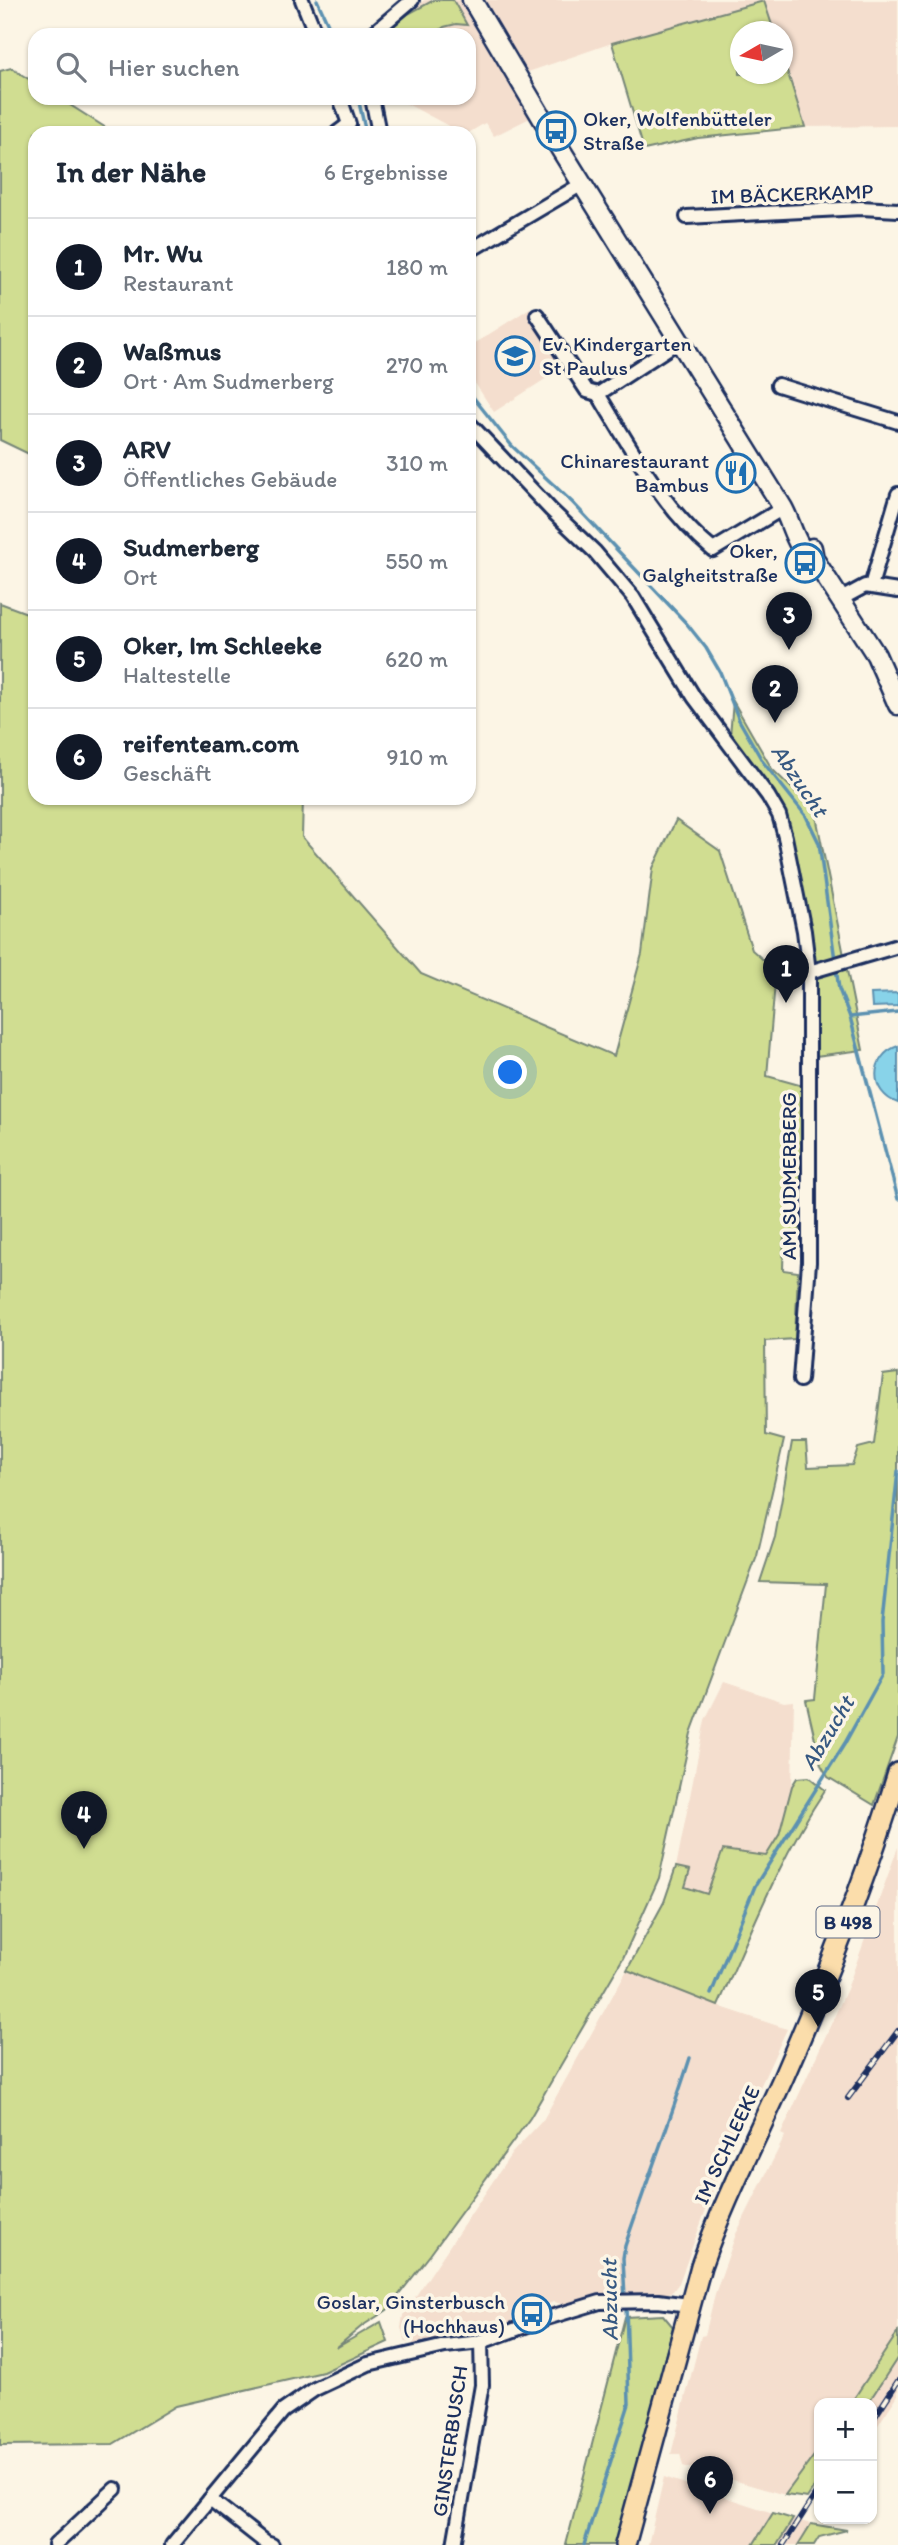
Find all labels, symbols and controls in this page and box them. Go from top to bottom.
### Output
north arrow [730,21,793,84]
search box [28,28,476,105]
icon: search [52,48,90,86]
text: Hier suchen [108,51,240,83]
place label: Oker, Wolfenbütteler Straße [583,106,772,155]
bus stop icon: Oker, Wolfenbütteler Straße [535,110,577,152]
text: In der Nähe [56,153,206,190]
text: 6 Ergebnisse [324,158,448,186]
street label: IM BÄCKERKAMP [710,178,874,209]
text: Mr. Wu [123,237,203,269]
text: 1 [74,253,84,281]
text: 180 m [386,253,448,281]
text: Restaurant [123,269,233,297]
place label: Ev. Kindergarten St Paulus [542,331,692,380]
text: Waßmus [123,335,221,367]
school or university icon: Ev. Kindergarten St Paulus [494,335,536,377]
text: 2 [73,351,85,379]
text: 270 m [386,351,448,379]
text: Ort · Am Sudmerberg [123,367,334,395]
text: ARV [123,433,171,465]
place label: Chinarestaurant Bambus [560,448,709,497]
text: 3 [73,449,85,477]
text: 310 m [386,449,448,477]
restaurant icon: Chinarestaurant Bambus [715,452,757,494]
text: Öffentliches Gebäude [123,465,337,493]
text: Sudmerberg [123,531,259,563]
place label: Oker, Galgheitstraße [642,538,778,587]
bus stop icon: Oker, Galgheitstraße [784,542,826,584]
text: 4 [72,547,86,575]
text: 550 m [385,547,448,575]
text: Ort [123,563,157,591]
pin: 3 [766,592,812,650]
text: Oker, Im Schleeke [123,629,322,661]
text: 5 [73,645,85,673]
text: 620 m [385,645,448,673]
text: Haltestelle [123,661,231,689]
pin: 2 [752,665,798,723]
text: reifenteam.com [123,727,299,759]
water label: Abzucht [766,738,836,824]
text: 6 [73,743,85,771]
text: 910 m [387,743,448,771]
text: Geschäft [123,759,212,787]
pin: 1 [763,945,809,1003]
your location [493,1055,527,1089]
street label: AM SUDMERBERG [776,1092,801,1260]
water label: Abzucht [794,1689,861,1775]
pin: 4 [61,1791,107,1849]
road number: B 498 [816,1906,880,1938]
pin: 5 [795,1969,841,2027]
street label: IM SCHLEEKE [688,2082,765,2208]
water label: Abzucht [594,2257,624,2341]
place label: Goslar, Ginsterbusch (Hochhaus) [316,2289,505,2338]
bus stop icon: Goslar, Ginsterbusch (Hochhaus) [511,2293,553,2335]
street label: GINSTERBUSCH [427,2364,472,2518]
map controls [814,2398,877,2524]
button: + [814,2398,877,2461]
pin: 6 [687,2456,733,2514]
button: − [814,2461,877,2524]

